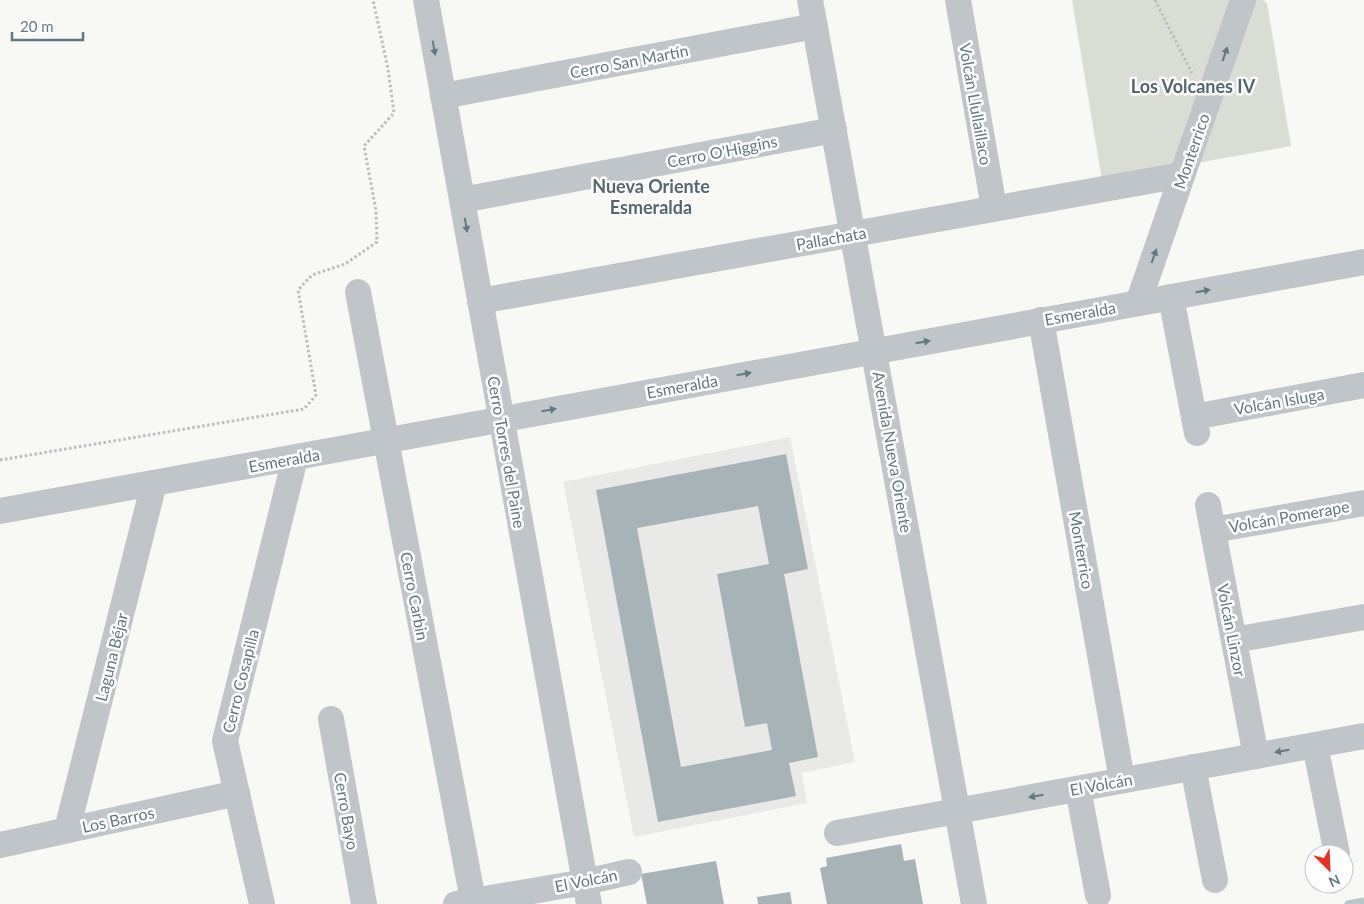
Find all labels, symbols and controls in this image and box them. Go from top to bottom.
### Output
scale bar [12,10,84,42]
text: 20 m [20,17,54,35]
one-way arrow [431,40,439,56]
street label: Cerro San Martín [568,40,690,82]
street label: Volcán Llullaillaco [956,42,996,166]
one-way arrow [1222,46,1229,61]
district label: Los Volcanes IV [1131,75,1256,97]
street label: Monterrico [1169,111,1213,191]
street label: Cerro O'Higgins [665,131,779,171]
district label: Nueva Oriente Esmeralda [592,175,710,218]
one-way arrow [463,217,471,233]
street label: Pallachata [794,222,868,254]
one-way arrow [1151,249,1158,264]
one-way arrow [1195,286,1211,294]
street label: Esmeralda [1043,297,1117,329]
one-way arrow [915,337,931,345]
street label: Esmeralda [645,370,719,402]
one-way arrow [736,370,752,378]
street label: Avenida Nueva Oriente [869,370,917,534]
street label: Cerro Torres del Paine [484,374,530,530]
street label: Volcán Isluga [1232,384,1326,418]
one-way arrow [542,406,558,414]
street label: Esmeralda [247,444,321,476]
street label: Volcán Pomerape [1227,496,1351,536]
street label: Monterrico [1066,510,1098,590]
street label: Cerro Carbin [397,550,433,642]
street label: Volcán Linzor [1214,582,1250,678]
street label: Laguna Béjar [91,611,131,703]
street label: Cerro Cosapilla [218,627,262,735]
one-way arrow [1273,747,1289,755]
street label: El Volcán [1068,769,1134,799]
street label: Cerro Bayo [331,771,363,851]
one-way arrow [1027,793,1043,801]
street label: Los Barros [80,802,156,836]
north arrow [1304,844,1354,894]
street label: El Volcán [553,865,619,895]
text: N [1326,871,1343,891]

